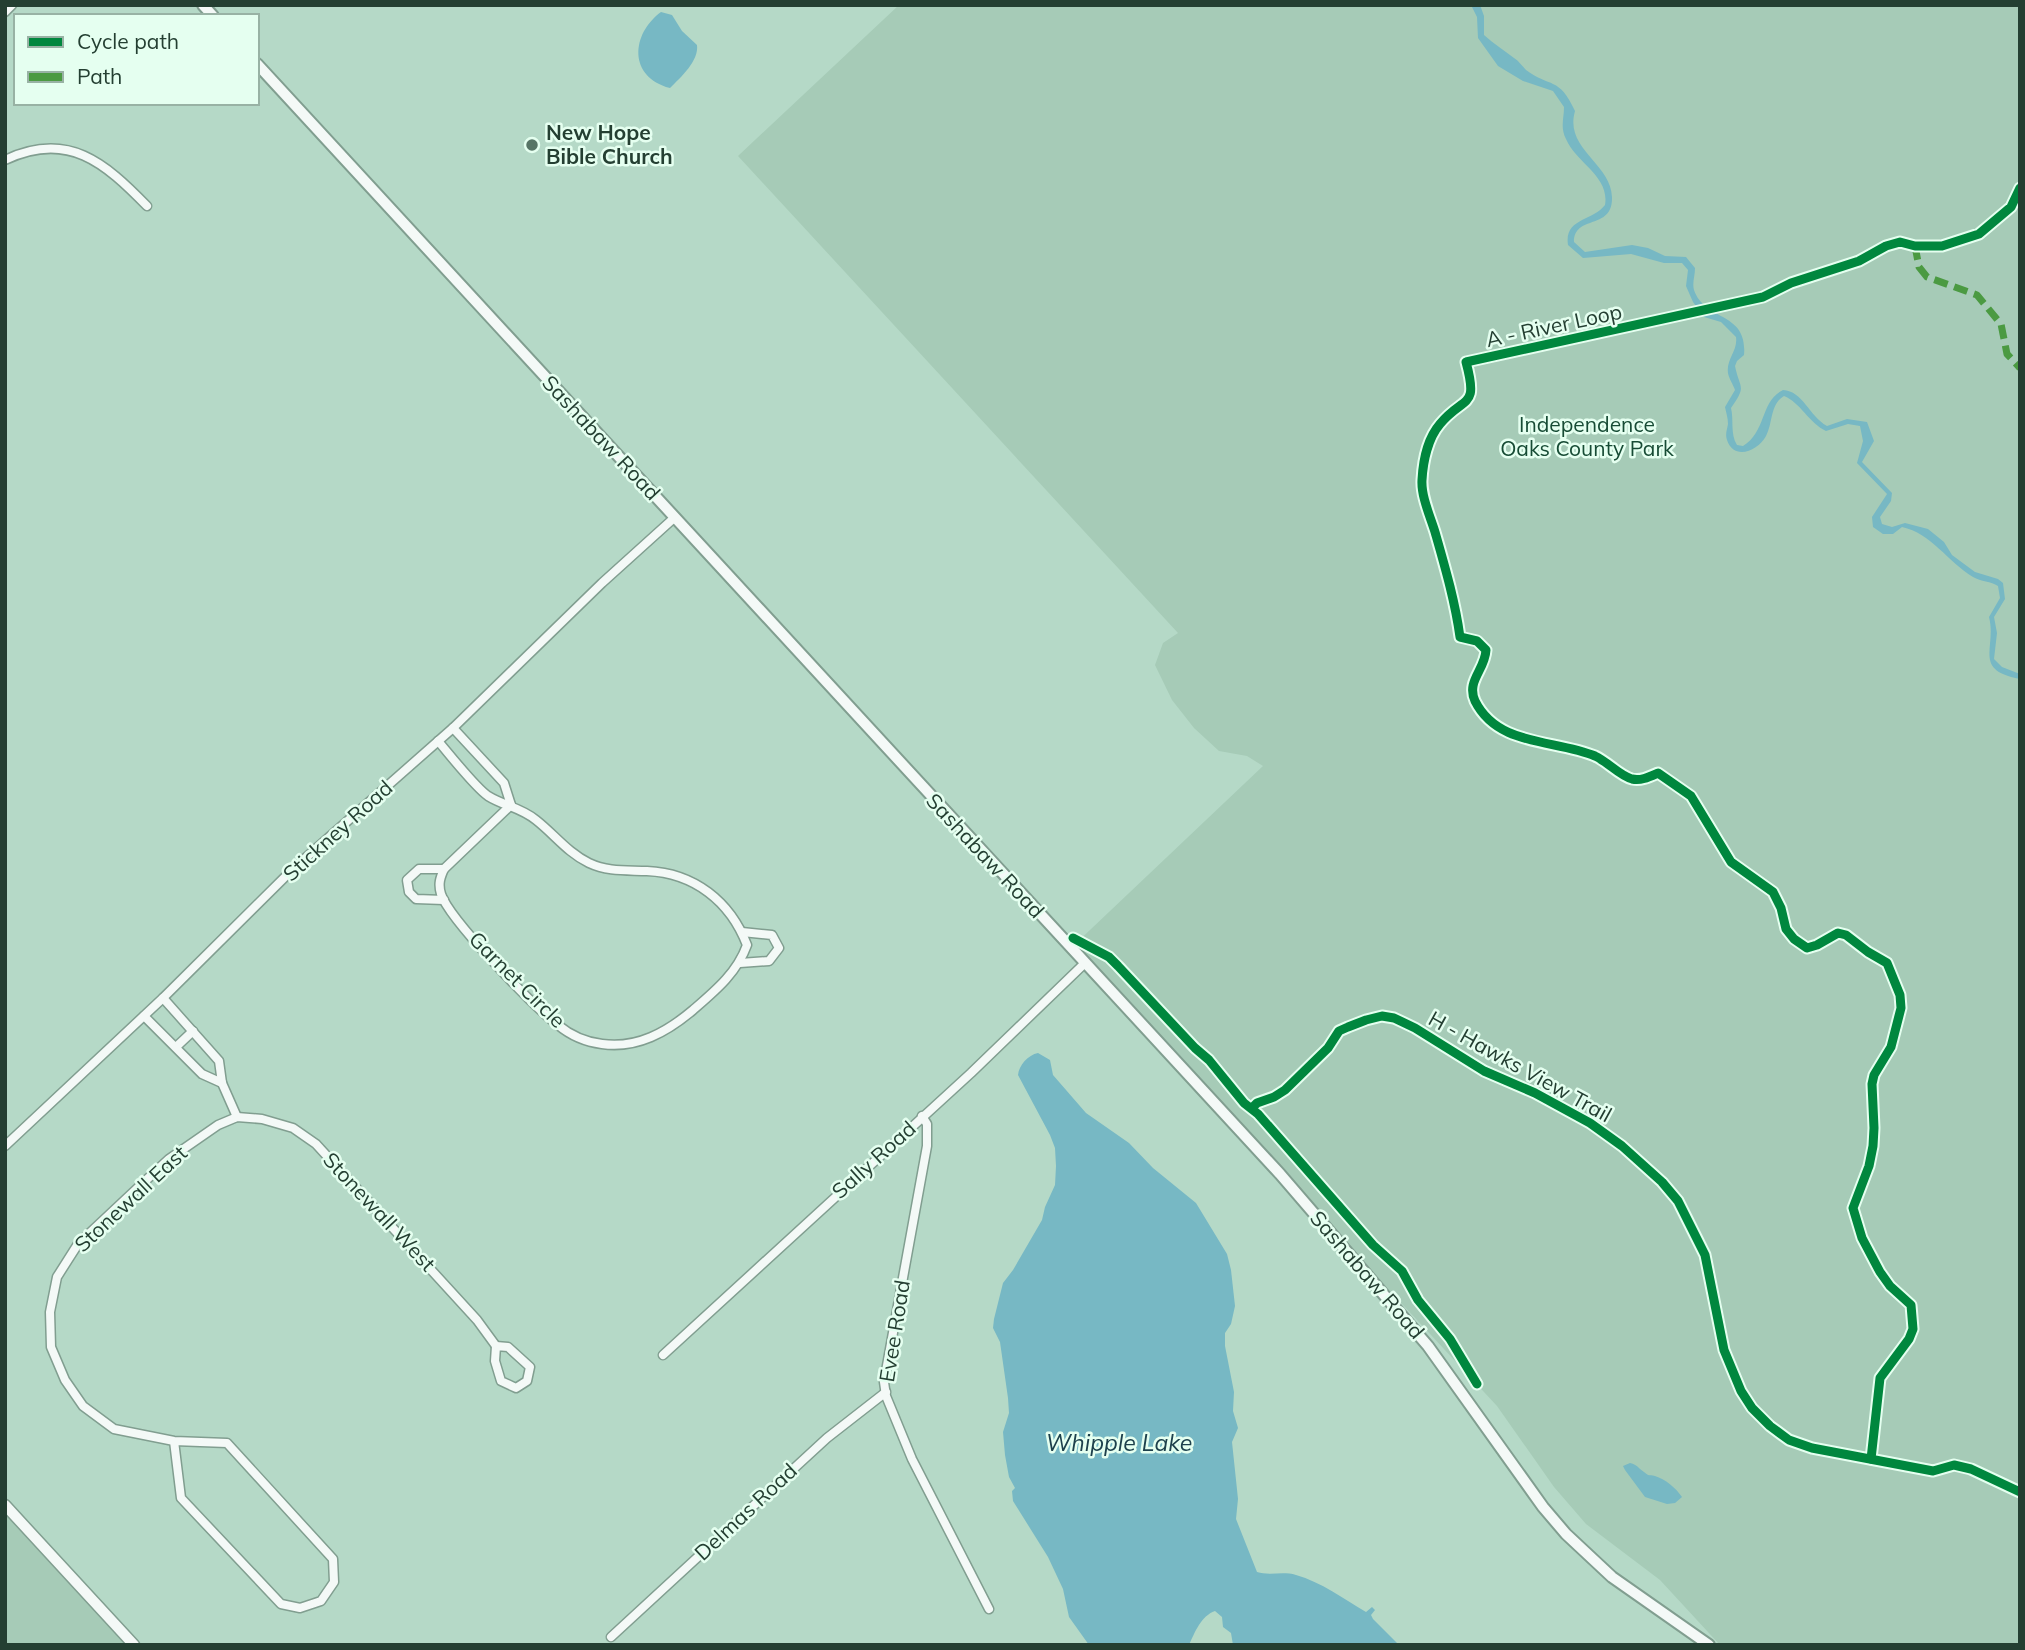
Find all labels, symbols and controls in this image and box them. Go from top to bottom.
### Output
legend [14,14,259,105]
text: Cycle path [77,28,179,54]
text: Path [77,63,122,89]
place label: New Hope Bible Church [546,119,673,169]
marker: New Hope Bible Church [524,137,540,153]
street label: A - River Loop [1483,298,1624,352]
street label: Sashabaw Road [537,369,666,505]
park label: Independence Oaks County Park [1500,411,1674,461]
street label: Stickney Road [277,774,397,886]
street label: Sashabaw Road [921,787,1050,923]
street label: Garnet Circle [464,926,571,1033]
street label: H - Hawks View Trail [1424,1005,1617,1127]
street label: Sally Road [826,1115,921,1204]
street label: Stonewall East [69,1140,192,1257]
street label: Stonewall West [318,1146,441,1276]
street label: Sashabaw Road [1305,1205,1430,1344]
street label: Evee Road [873,1278,915,1384]
water label: Whipple Lake [1046,1428,1192,1457]
street label: Delmas Road [689,1457,802,1565]

